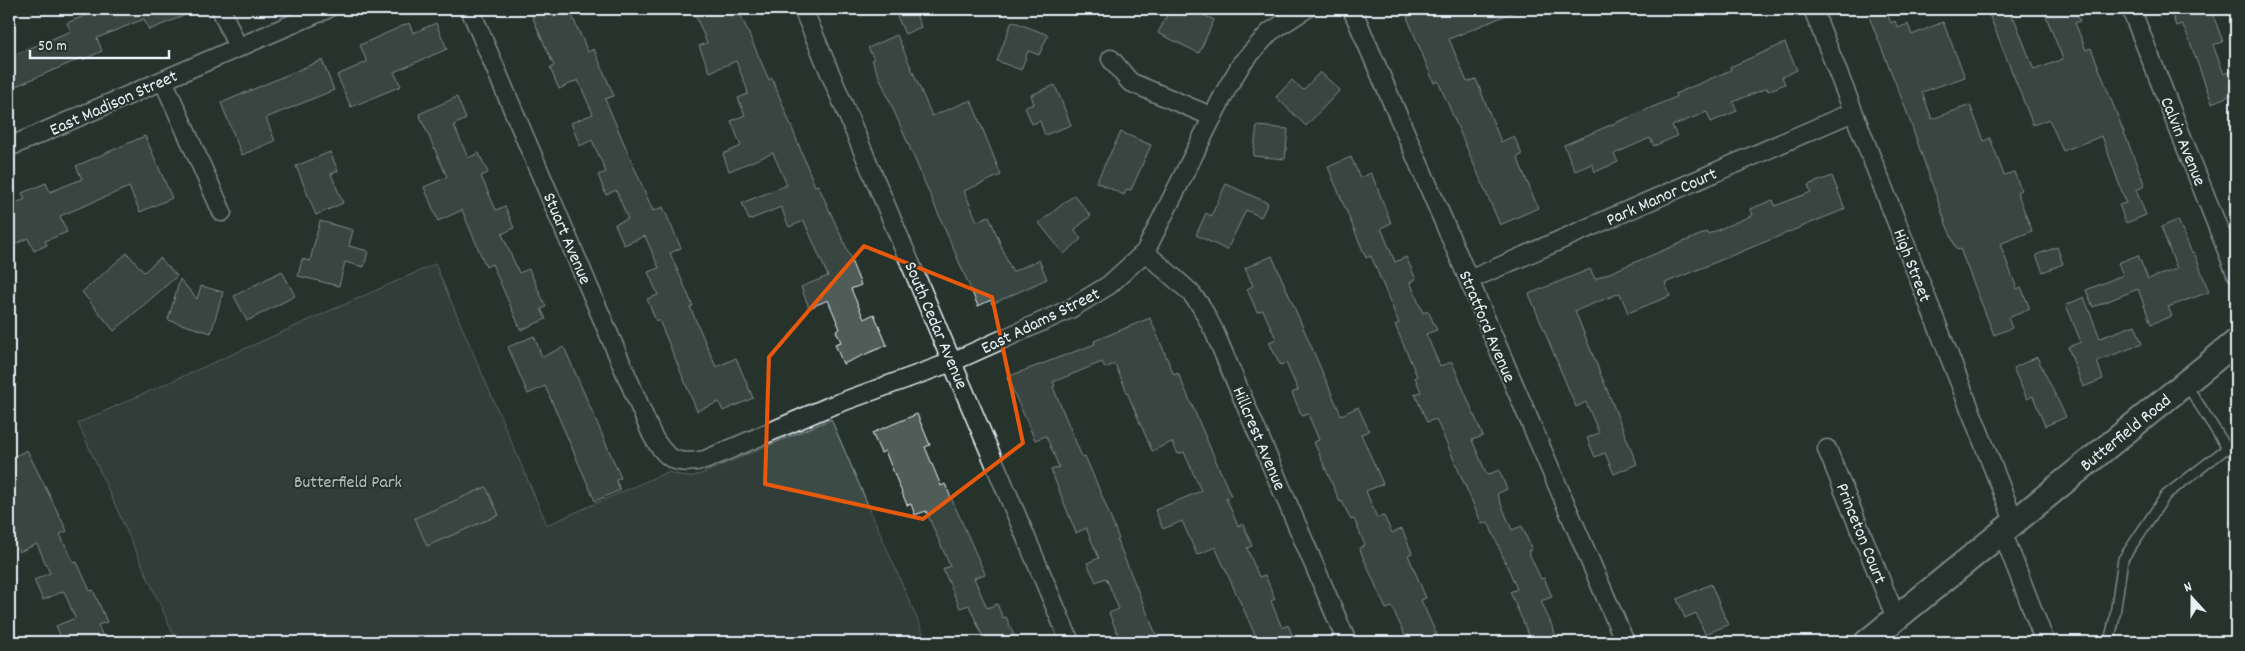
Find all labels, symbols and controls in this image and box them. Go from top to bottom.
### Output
scale bar [30,28,169,60]
text: 50 m [38,36,67,58]
street label: East Madison Street [46,65,182,144]
street label: Calvin Avenue [2152,94,2211,190]
street label: Park Manor Court [1603,163,1722,234]
street label: Stuart Avenue [535,189,596,289]
street label: High Street [1885,226,1936,306]
street label: South Cedar Avenue [897,258,973,394]
street label: Stratford Avenue [1451,267,1521,387]
street label: East Adams Street [977,282,1105,362]
street label: Hillcrest Avenue [1225,383,1291,495]
street label: Butterfield Road [2076,389,2178,479]
park label: Butterfield Park [294,471,402,496]
street label: Princeton Court [1828,480,1891,588]
north arrow [2168,574,2218,624]
text: N [2181,577,2195,598]

